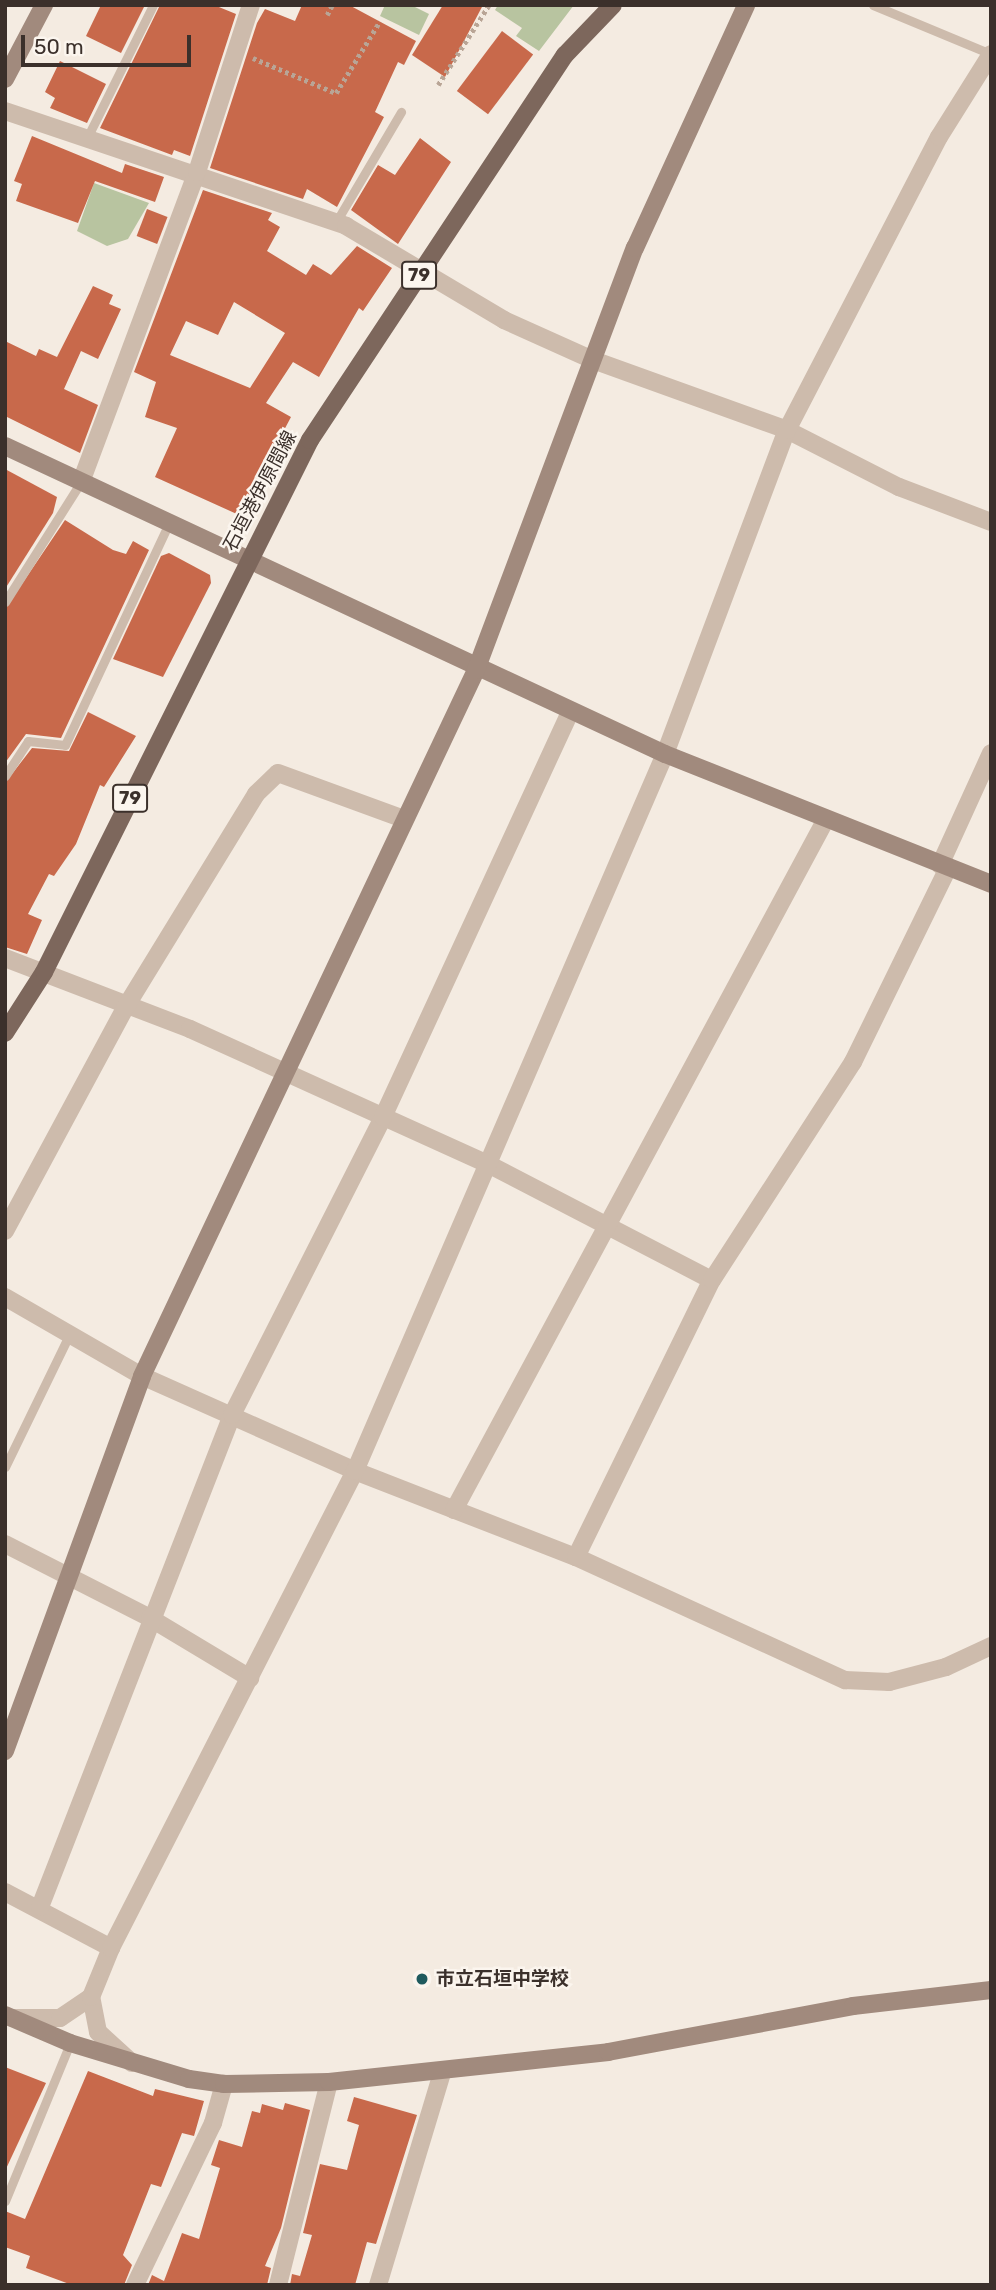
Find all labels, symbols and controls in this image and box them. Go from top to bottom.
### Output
scale bar [24,21,194,65]
text: 50 m [34,34,84,59]
road number: 79 [400,260,438,290]
street label: 石垣港伊原間線 [219,427,301,555]
road number: 79 [111,784,149,812]
place label: 市立石垣中学校 [436,1968,569,1990]
marker: 市立石垣中学校 [414,1971,430,1987]

